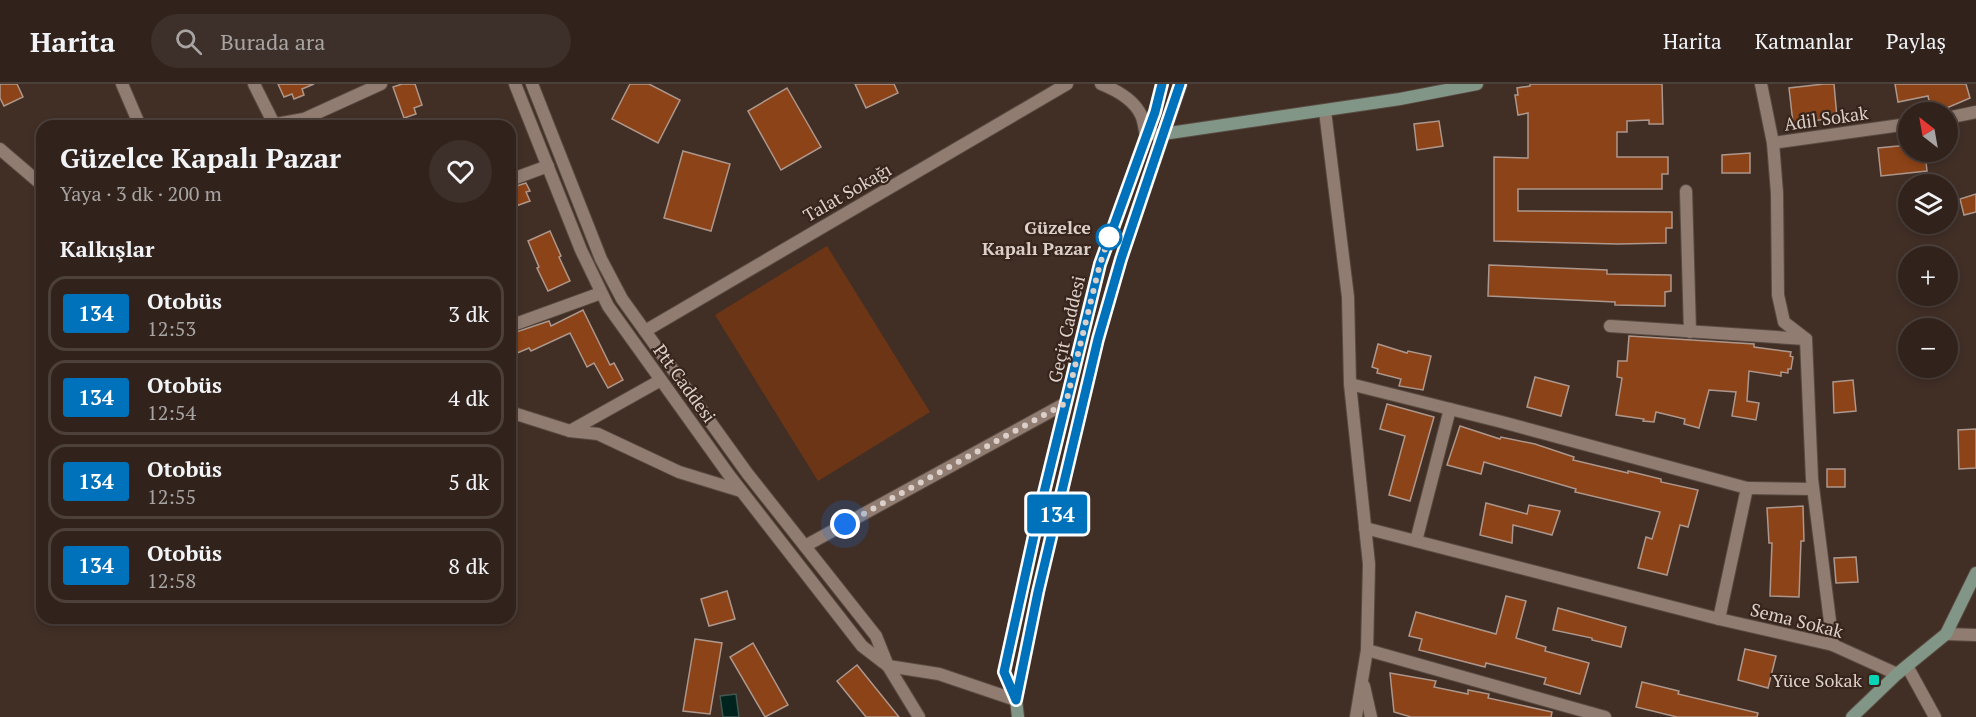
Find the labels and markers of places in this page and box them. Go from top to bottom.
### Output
place label: Güzelce Kapalı Pazar [982,215,1091,260]
marker: Güzelce Kapalı Pazar [1096,224,1122,250]
place label: Yüce Sokak [1772,668,1863,692]
marker: Yüce Sokak [1867,673,1881,687]

